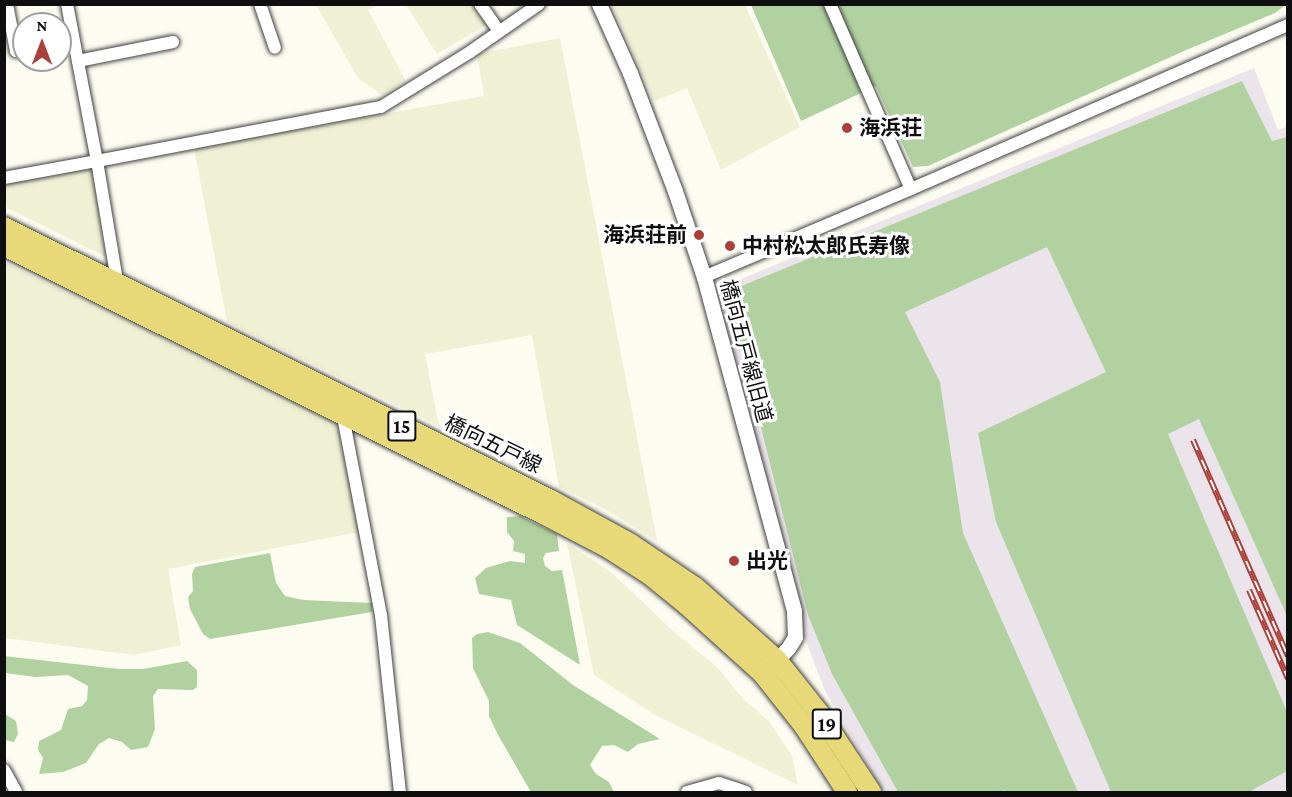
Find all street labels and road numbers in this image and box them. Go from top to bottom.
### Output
street label: 橋向五戸線旧道 [715,277,777,425]
road number: 15 [387,409,417,443]
street label: 橋向五戸線 [440,410,546,478]
road number: 19 [810,707,844,741]

